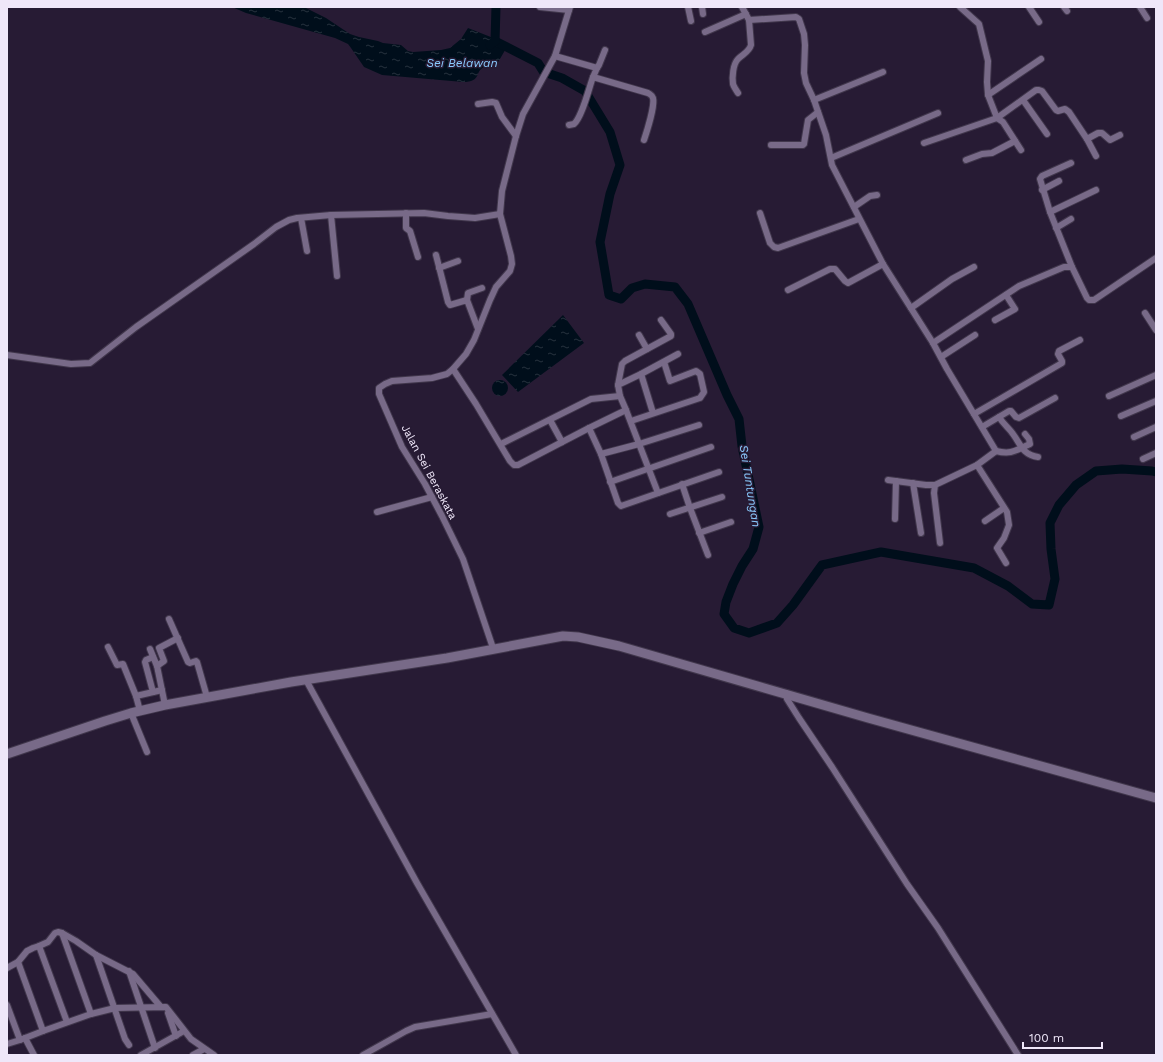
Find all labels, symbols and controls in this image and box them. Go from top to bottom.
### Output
water label: Sei Belawan [426,56,498,70]
street label: Jalan Sei Beraskata [399,422,459,522]
water label: Sei Tuntungan [737,444,763,528]
scale bar [1023,1024,1102,1050]
text: 100 m [1029,1031,1064,1045]

